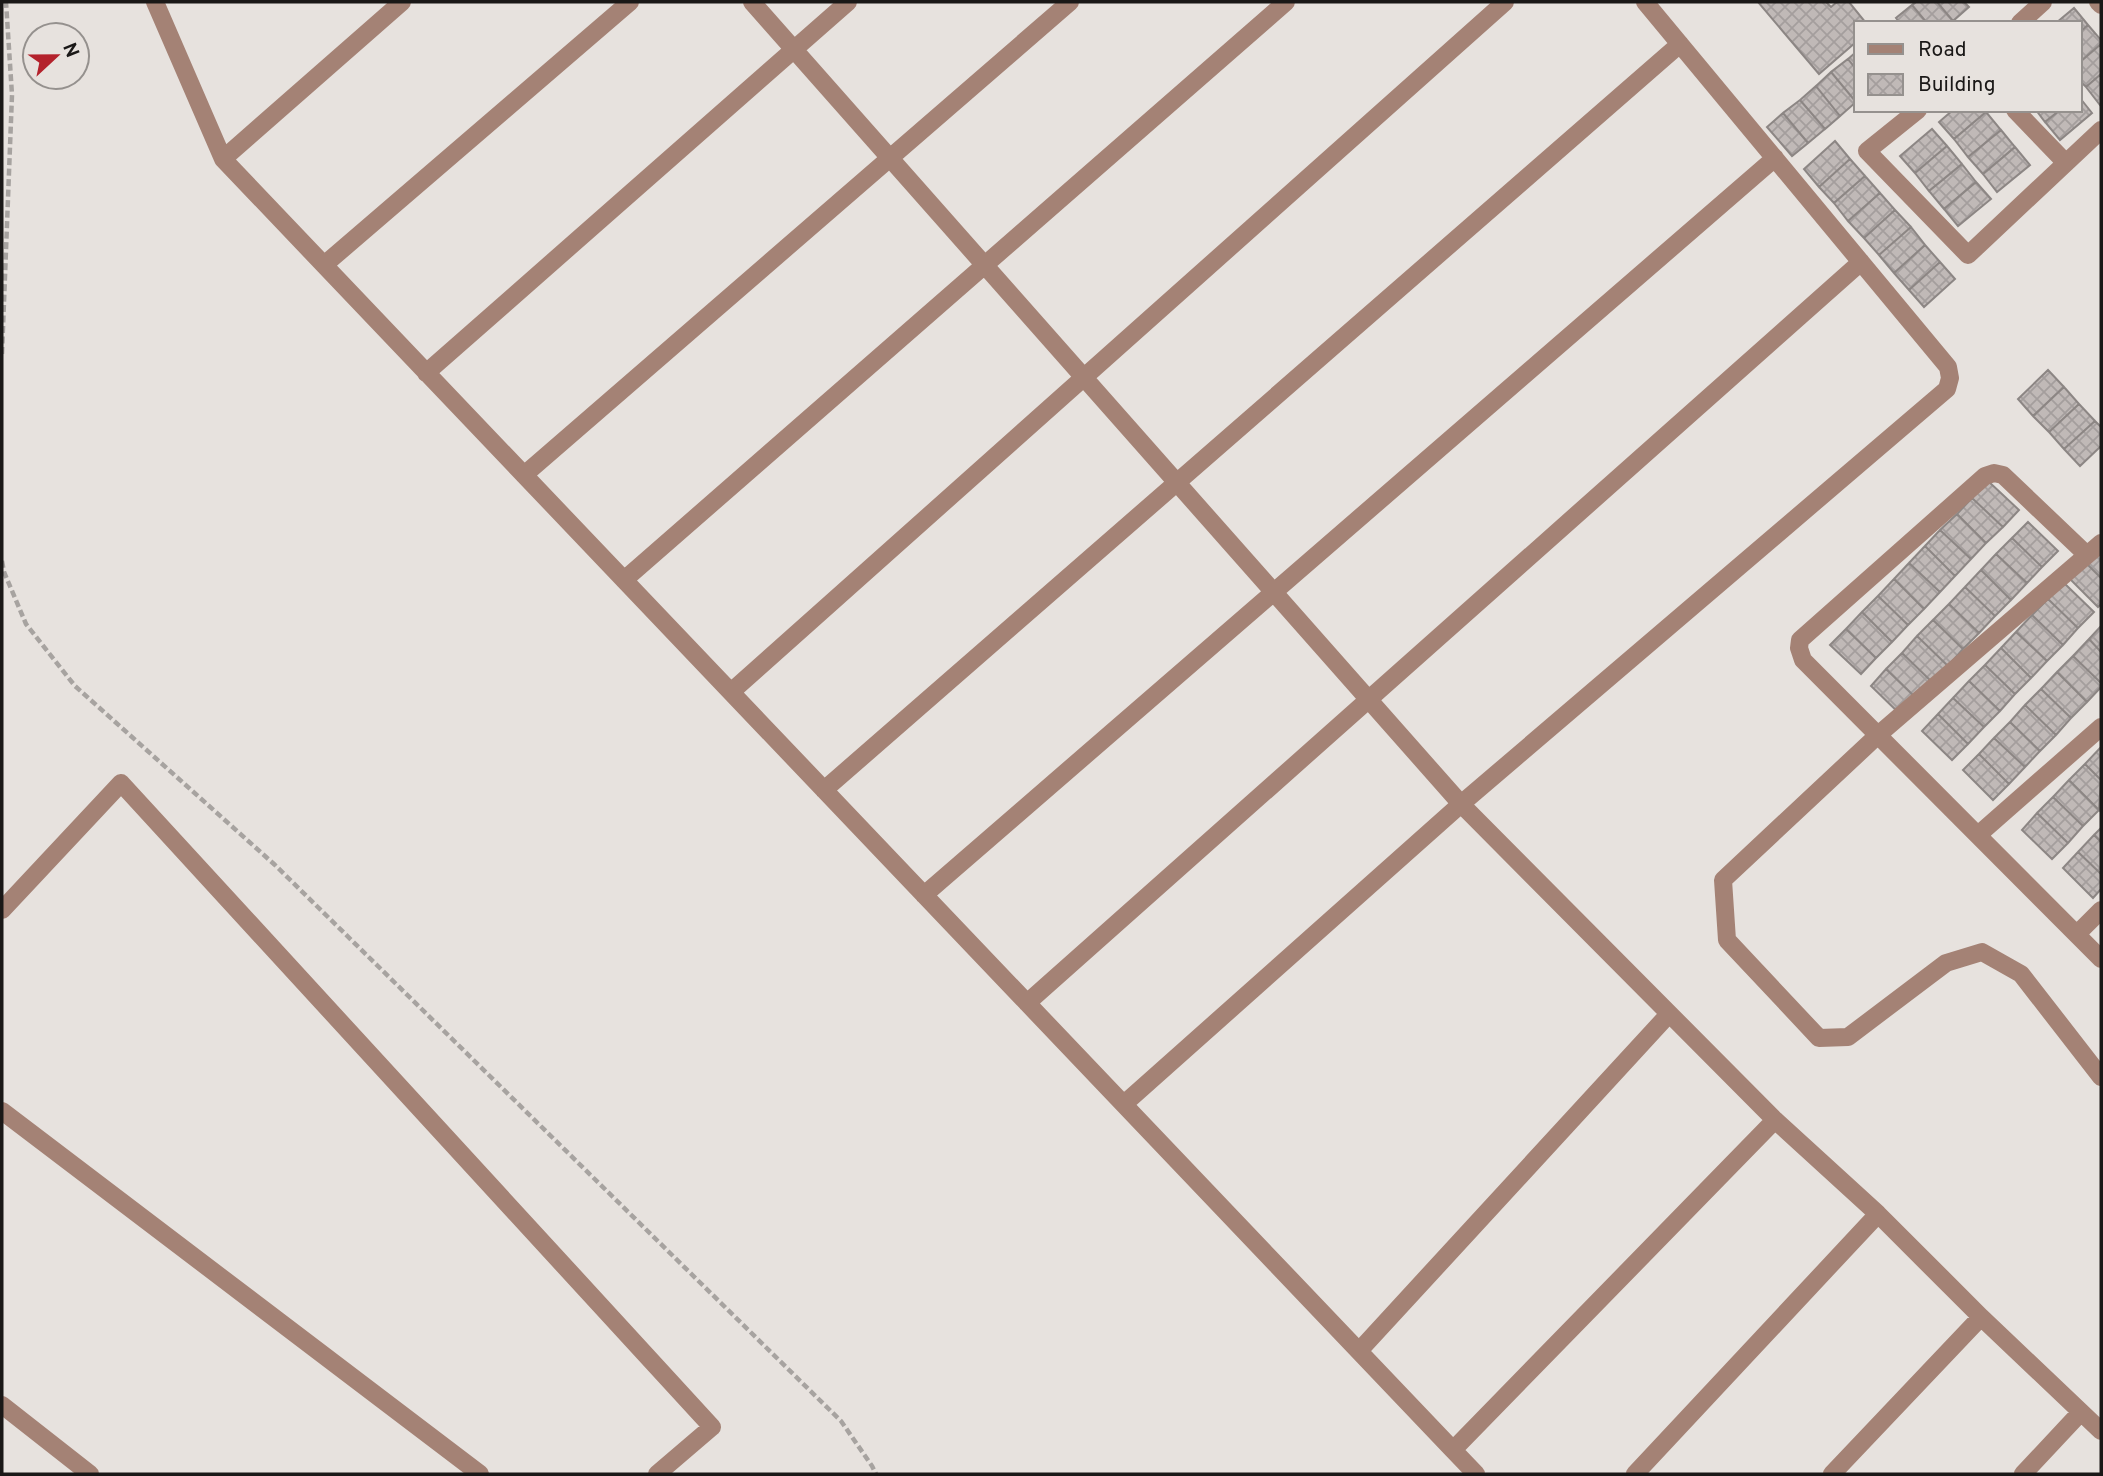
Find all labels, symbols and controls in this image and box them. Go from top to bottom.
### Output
north arrow [21,21,91,91]
legend [1854,21,2082,112]
text: Road [1918,37,1967,64]
text: N [56,40,84,61]
text: Building [1918,72,1996,99]

